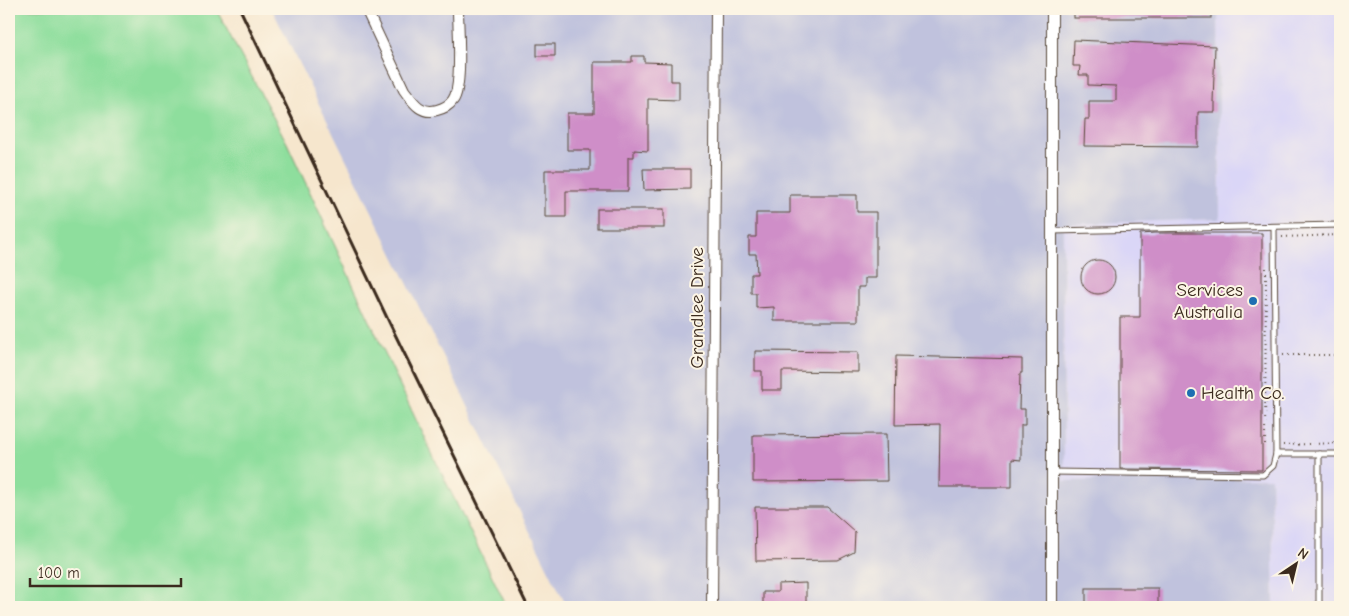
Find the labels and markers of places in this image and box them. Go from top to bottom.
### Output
place label: Services Australia [1174,279,1243,323]
marker: Services Australia [1247,295,1259,307]
place label: Health Co. [1201,382,1284,404]
marker: Health Co. [1185,387,1197,399]

